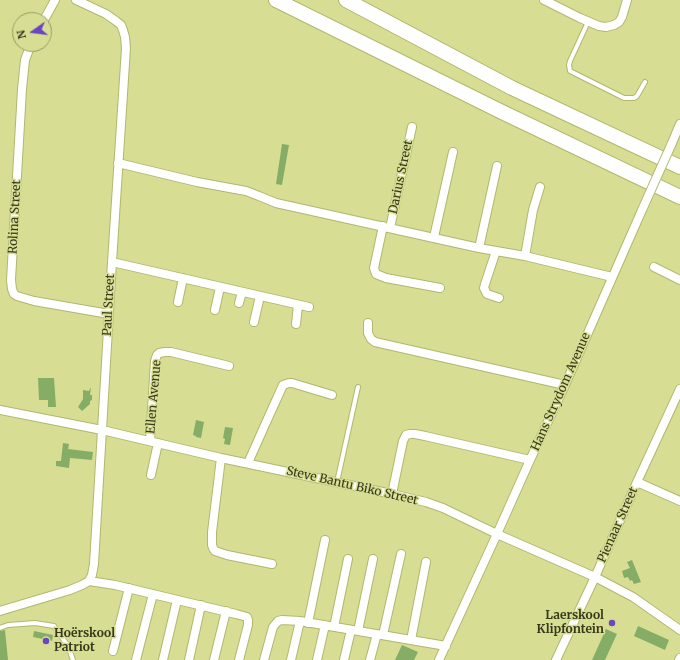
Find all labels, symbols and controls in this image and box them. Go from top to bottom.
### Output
north arrow [12,12,52,52]
text: N [13,29,29,41]
street label: Darius Street [386,139,416,215]
street label: Rolina Street [6,180,24,254]
street label: Paul Street [100,274,118,336]
street label: Hans Strydom Avenue [528,331,594,453]
street label: Ellen Avenue [144,359,164,435]
street label: Steve Bantu Biko Street [285,464,419,508]
street label: Pienaar Street [595,485,641,565]
place label: Laerskool Klipfontein [537,609,604,637]
marker: Laerskool Klipfontein [607,618,617,628]
place label: Hoërskool Patriot [54,627,115,655]
marker: Hoërskool Patriot [41,636,51,646]

